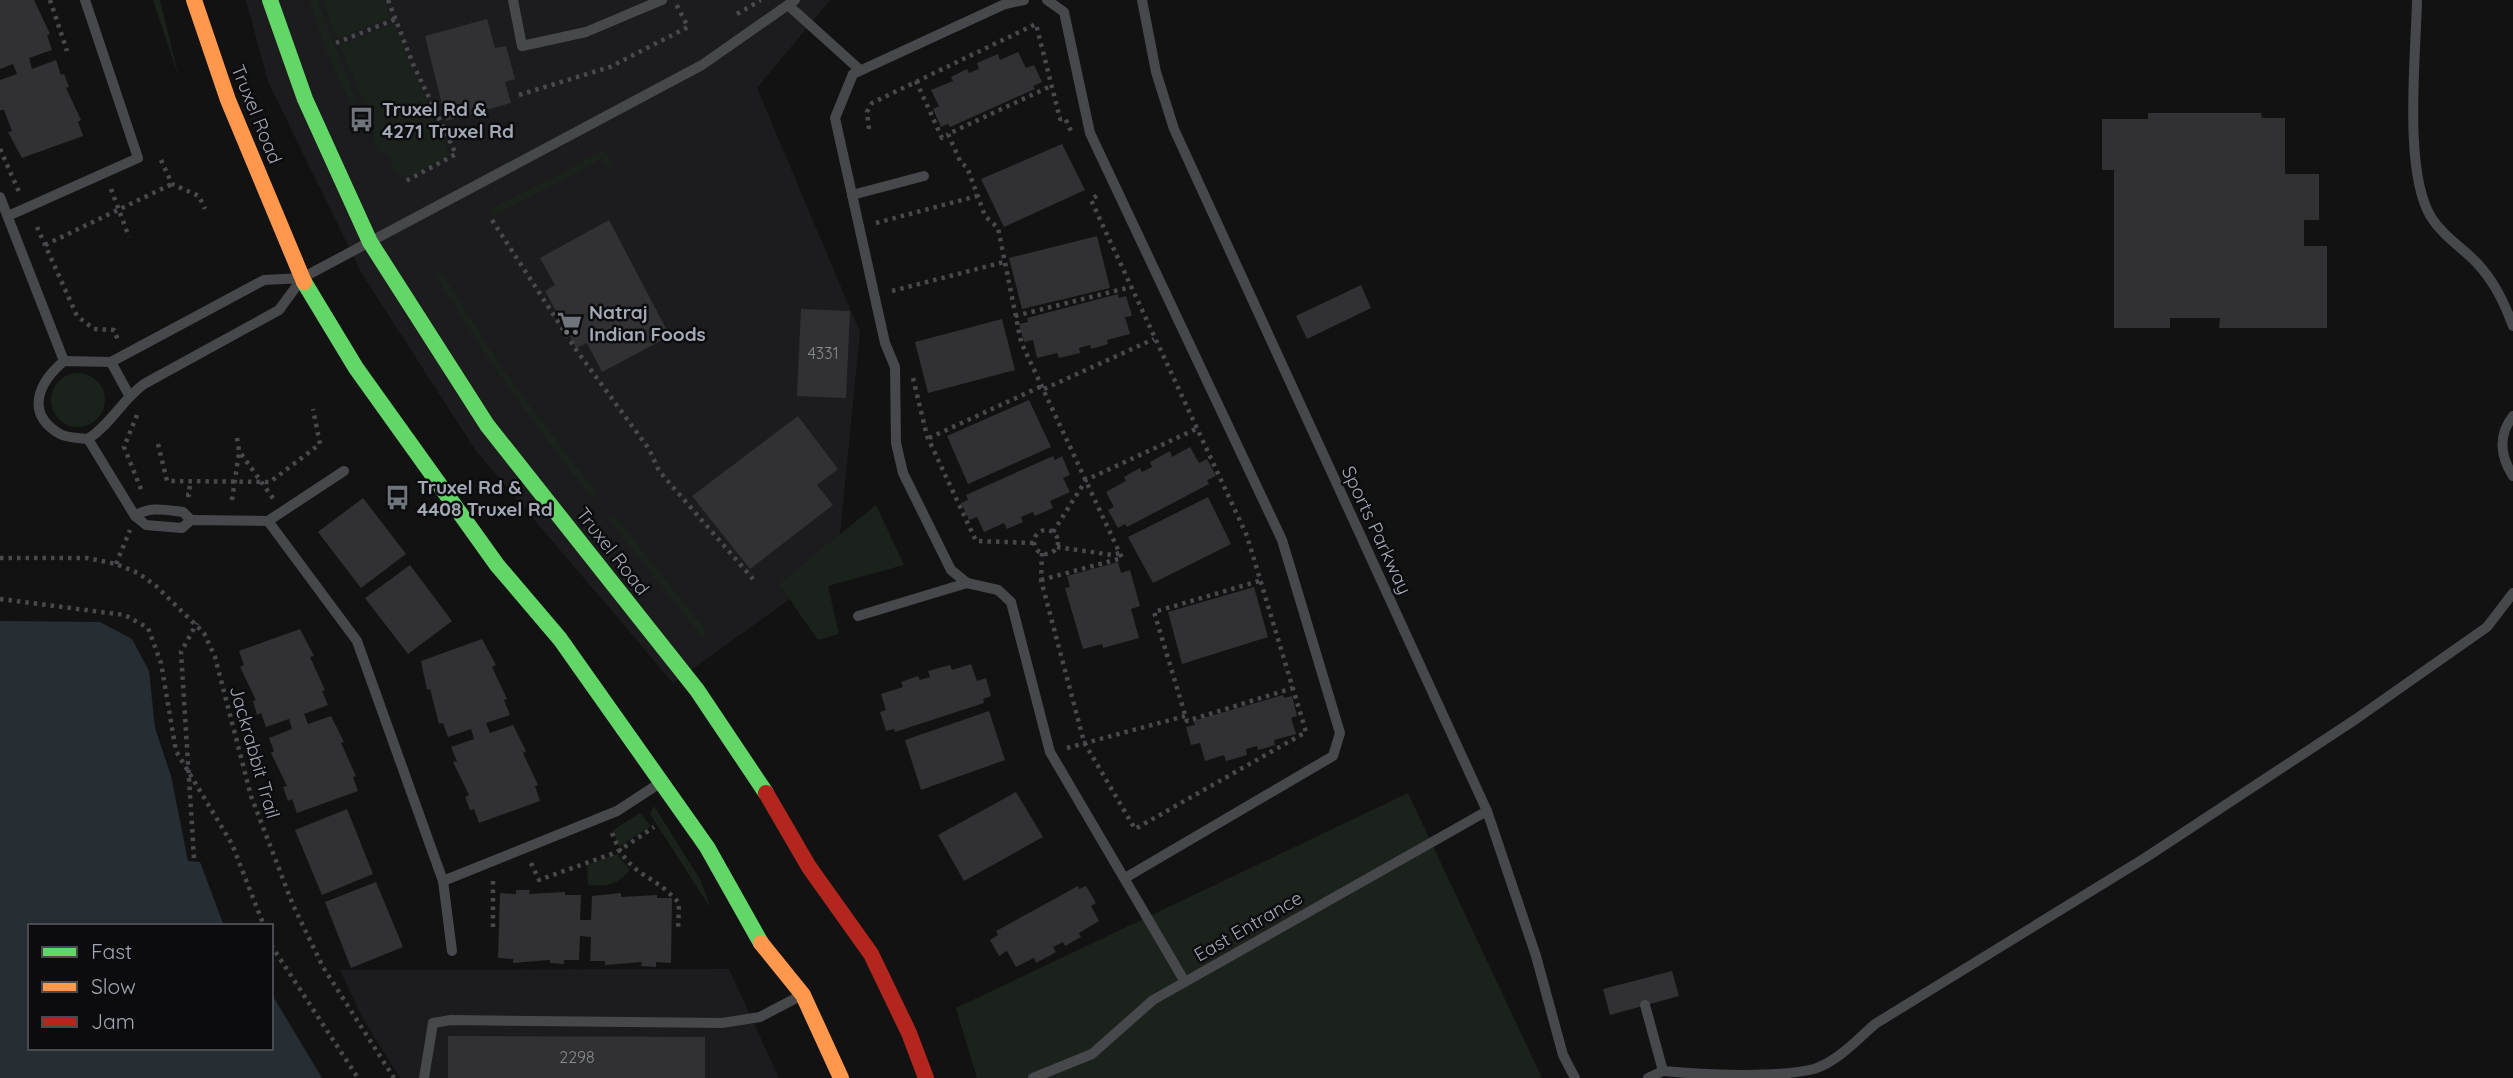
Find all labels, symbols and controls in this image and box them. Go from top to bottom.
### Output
street label: Truxel Road [226,61,288,167]
place label: Truxel Rd & 4271 Truxel Rd [382,97,514,143]
bus stop icon: Truxel Rd & 4271 Truxel Rd [348,106,376,134]
place label: Natraj Indian Foods [589,300,706,346]
supermarket icon: Natraj Indian Foods [555,309,583,337]
house number: 4331 [807,343,839,363]
street label: Sports Parkway [1337,462,1417,598]
place label: Truxel Rd & 4408 Truxel Rd [417,475,553,521]
bus stop icon: Truxel Rd & 4408 Truxel Rd [383,484,411,512]
street label: Truxel Road [571,502,655,600]
street label: Jackrabbit Trail [225,683,285,821]
street label: East Entrance [1190,885,1306,967]
legend [28,924,273,1050]
text: Fast [91,938,132,964]
text: Slow [91,973,136,999]
text: Jam [91,1008,135,1034]
house number: 2298 [559,1047,595,1067]

